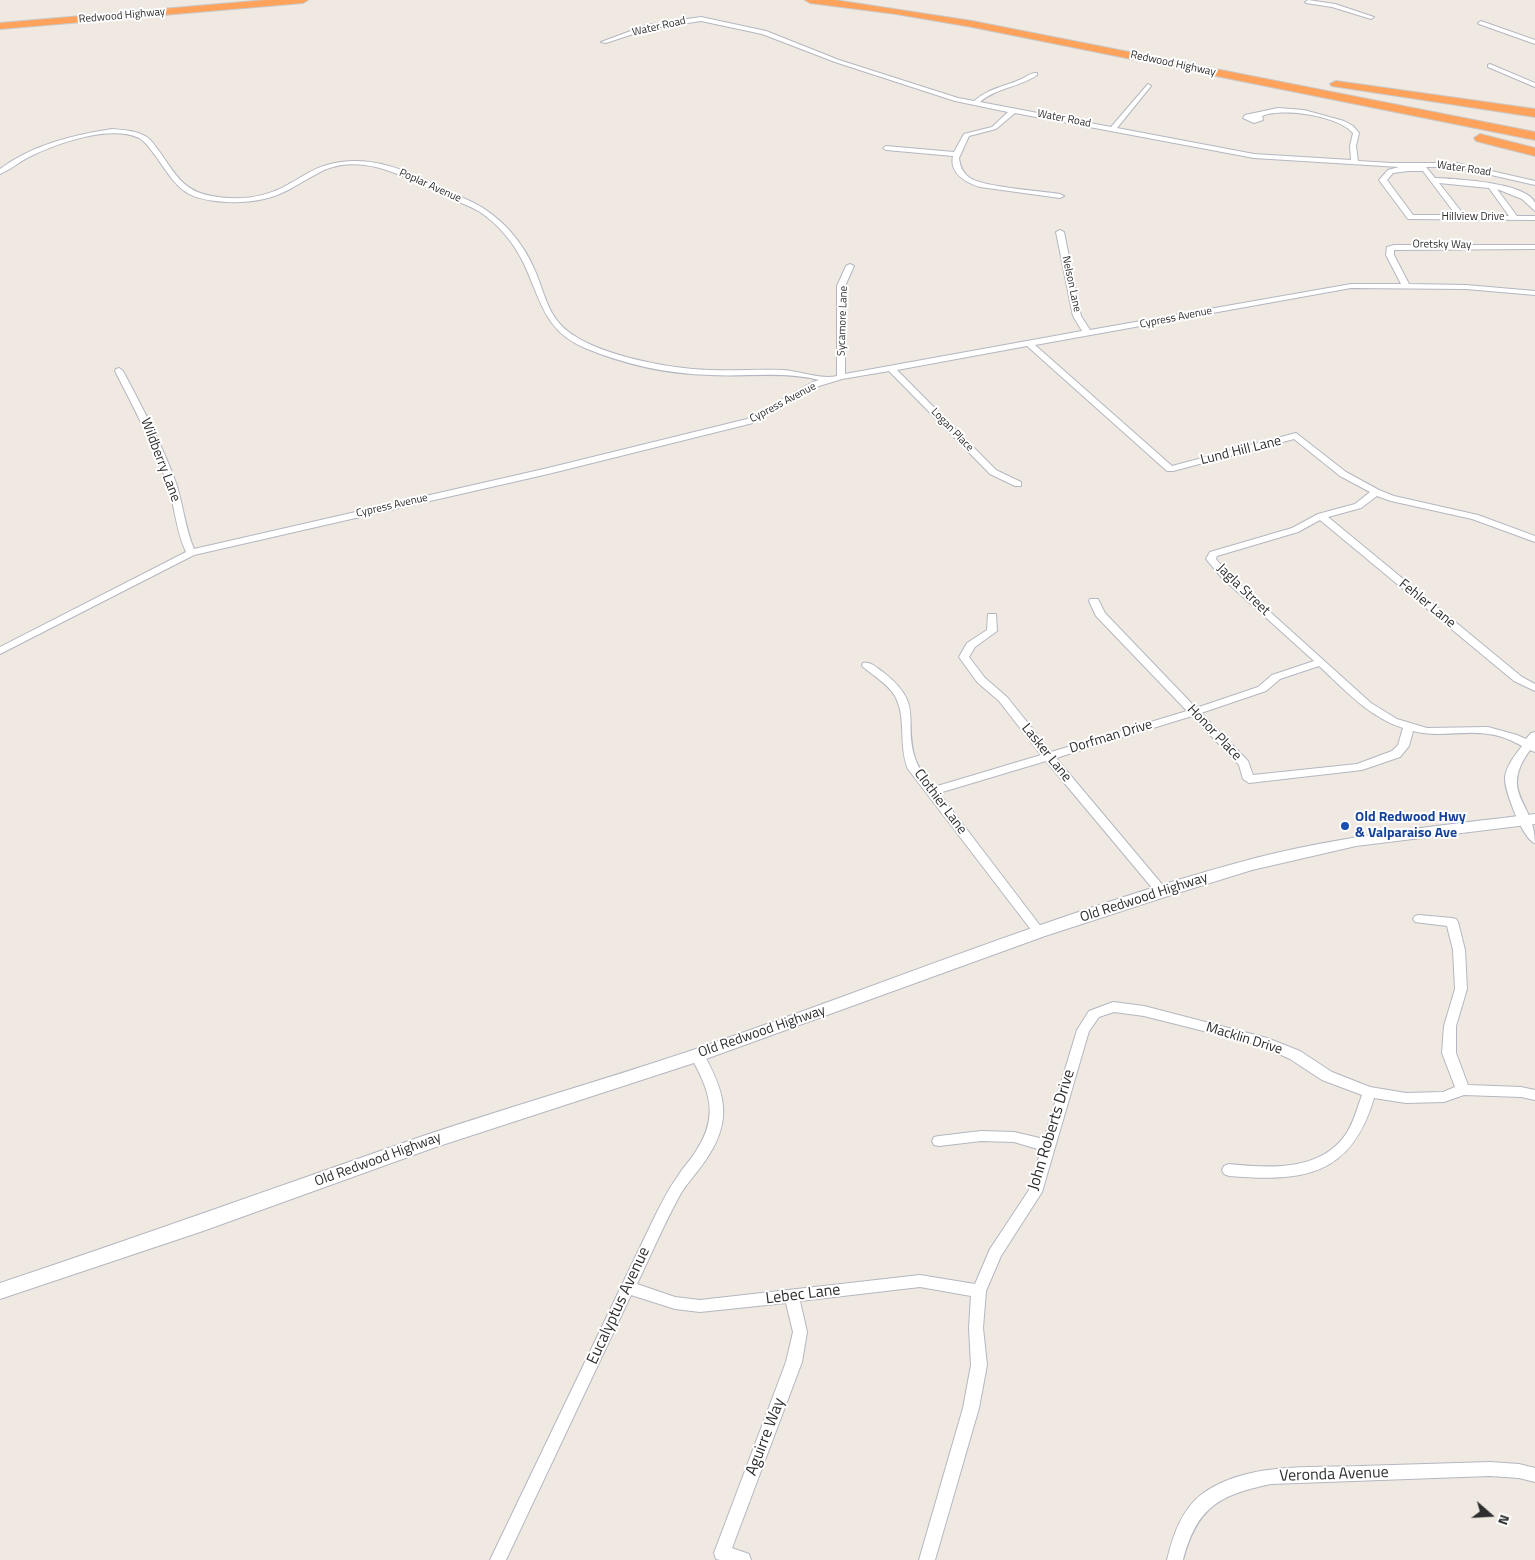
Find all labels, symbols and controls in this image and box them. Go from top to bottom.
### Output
street label: Redwood Highway [78,6,166,26]
street label: Water Road [631,14,687,40]
street label: Redwood Highway [1129,49,1217,79]
street label: Water Road [1036,107,1092,131]
street label: Water Road [1436,159,1492,179]
street label: Poplar Avenue [397,166,463,206]
street label: Hillview Drive [1442,210,1504,224]
street label: Oretsky Way [1412,238,1472,252]
street label: Nelson Lane [1059,255,1083,313]
street label: Sycamore Lane [835,286,851,356]
street label: Cypress Avenue [1139,305,1213,331]
street label: Cypress Avenue [748,380,818,426]
street label: Logan Place [928,405,976,455]
street label: Wildberry Lane [136,416,184,504]
street label: Lund Hill Lane [1199,433,1283,469]
street label: Cypress Avenue [355,491,429,521]
street label: Jagla Street [1213,560,1273,620]
street label: Fehler Lane [1395,576,1459,632]
street label: Honor Place [1183,702,1245,764]
street label: Dorfman Drive [1068,716,1154,758]
street label: Lasker Lane [1017,720,1075,786]
street label: Clothier Lane [910,766,970,838]
place label: Old Redwood Hwy & Valparaiso Ave [1355,810,1466,842]
marker: Old Redwood Hwy & Valparaiso Ave [1339,820,1351,832]
street label: Old Redwood Highway [1078,869,1210,927]
street label: Old Redwood Highway [696,1002,828,1062]
street label: Macklin Drive [1204,1019,1284,1059]
street label: John Roberts Drive [1024,1067,1080,1193]
street label: Old Redwood Highway [313,1129,443,1191]
street label: Eucalyptus Avenue [583,1244,655,1368]
street label: Lebec Lane [765,1281,841,1309]
street label: Aguirre Way [742,1395,790,1479]
street label: Veronda Avenue [1279,1463,1389,1487]
north arrow [1465,1490,1515,1540]
text: N [1493,1512,1516,1528]

